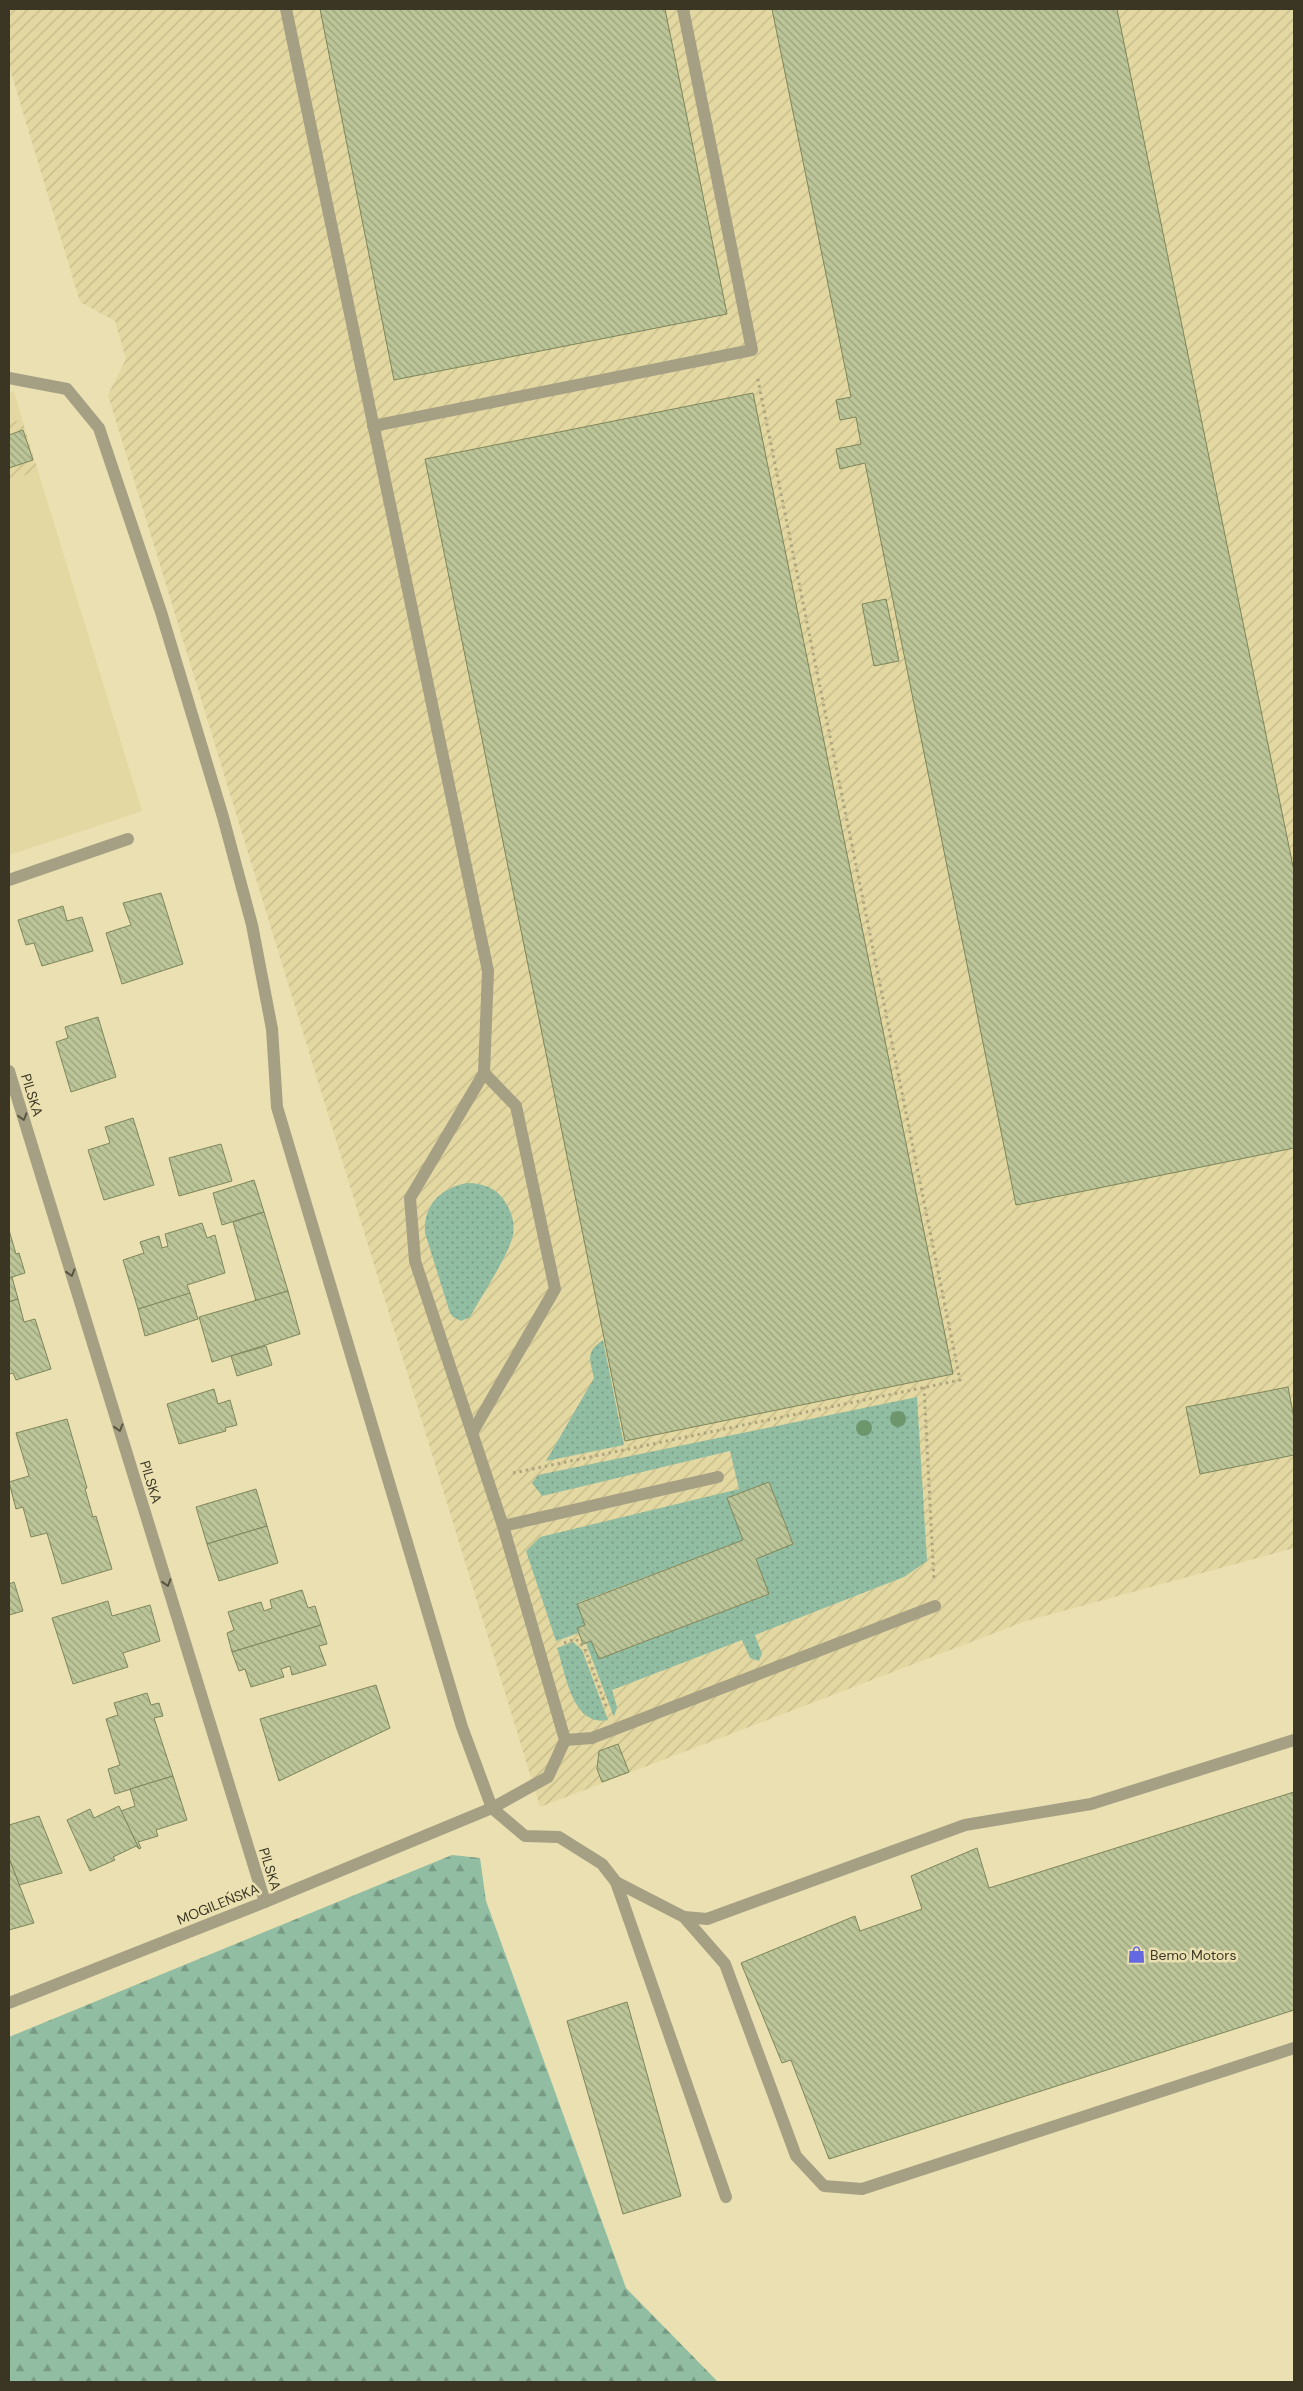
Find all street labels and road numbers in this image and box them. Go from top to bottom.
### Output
street label: PILSKA [17,1071,47,1119]
street label: PILSKA [136,1458,166,1506]
street label: PILSKA [255,1845,285,1893]
street label: MOGILEŃSKA [174,1879,262,1929]

